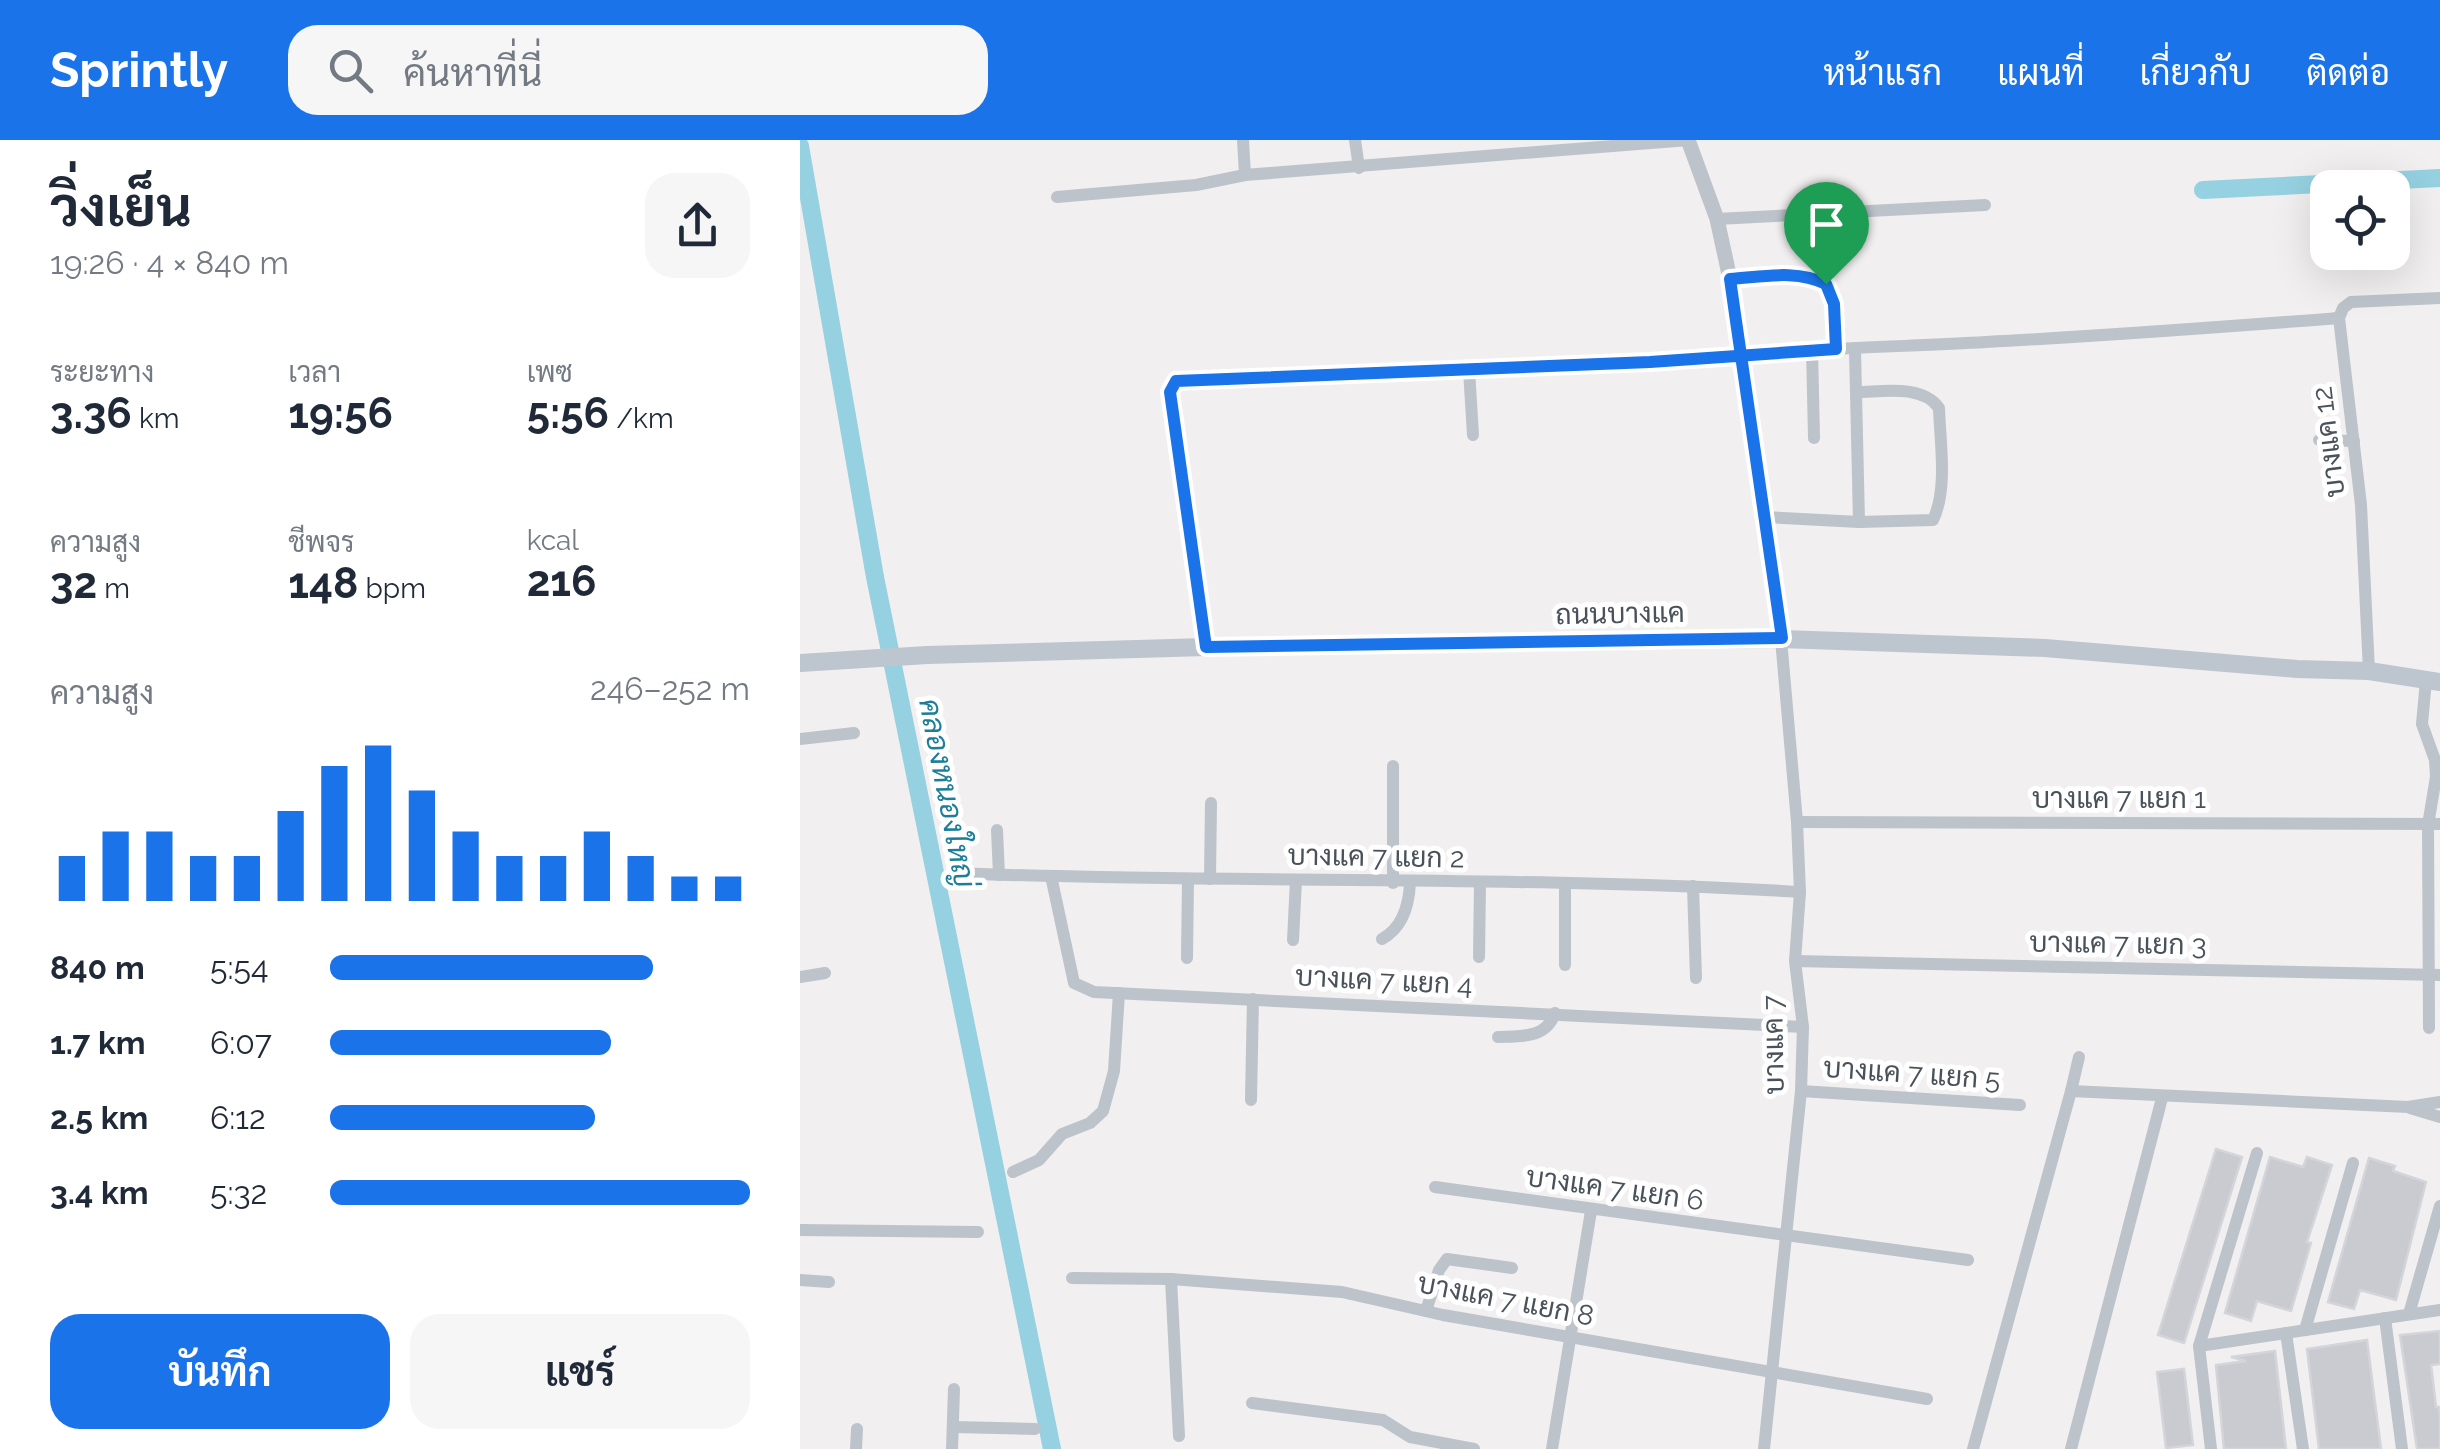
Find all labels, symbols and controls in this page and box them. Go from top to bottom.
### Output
search box [288,25,988,115]
text: Sprintly [50,42,228,98]
icon: search [323,43,378,98]
text: ค้นหาที่นี่ [403,50,542,95]
text: หน้าแรก [1823,52,1942,93]
text: แผนที่ [1997,52,2085,93]
text: เกี่ยวกับ [2140,52,2251,93]
text: ติดต่อ [2306,52,2390,93]
map controls [2310,170,2410,270]
button: locate [2310,170,2410,270]
button: share [645,173,750,278]
text: วิ่งเย็น [50,174,192,239]
pin [1784,182,1869,285]
icon: arrive [1799,197,1854,252]
text: 19:26 · 4 × 840 m [50,244,289,281]
text: ระยะทาง [50,356,154,389]
text: เวลา [288,356,341,389]
text: เพซ [527,356,573,389]
street label: บางแค 12 [2305,385,2352,499]
text: 3.36 [50,389,132,438]
text: 19:56 [288,389,393,438]
text: 5:56 [527,389,609,438]
text: km [132,402,180,435]
text: /km [609,402,674,435]
text: kcal [527,524,579,557]
text: ความสูง [50,526,141,559]
text: ชีพจร [288,526,355,559]
text: 216 [527,557,597,606]
text: 32 [50,559,97,608]
text: 148 [288,559,358,608]
text: m [97,572,130,605]
text: bpm [358,572,426,605]
street label: ถนนบางแค [1555,596,1685,631]
text: 246–252 m [590,670,750,707]
text: ความสูง [50,674,154,711]
water label: คลองหนองใหญ่ [911,695,985,893]
street label: บางแค 7 แยก 1 [2032,782,2206,815]
street label: บางแค 7 แยก 2 [1287,838,1465,875]
street label: บางแค 7 แยก 3 [2029,925,2207,962]
text: 840 m [50,949,145,986]
text: 5:54 [210,949,268,986]
street label: บางแค 7 แยก 4 [1294,959,1473,1002]
street label: บางแค 7 [1756,995,1791,1095]
text: 1.7 km [50,1024,146,1061]
text: 6:07 [210,1024,272,1061]
street label: บางแค 7 แยก 5 [1822,1051,2002,1096]
text: 2.5 km [50,1099,148,1136]
text: 6:12 [210,1099,266,1136]
street label: บางแค 7 แยก 6 [1524,1160,1706,1217]
text: 3.4 km [50,1174,149,1211]
text: 5:32 [210,1174,267,1211]
street label: บางแค 7 แยก 8 [1415,1266,1597,1333]
button: บันทึก [50,1314,390,1429]
button: แชร์ [410,1314,750,1429]

